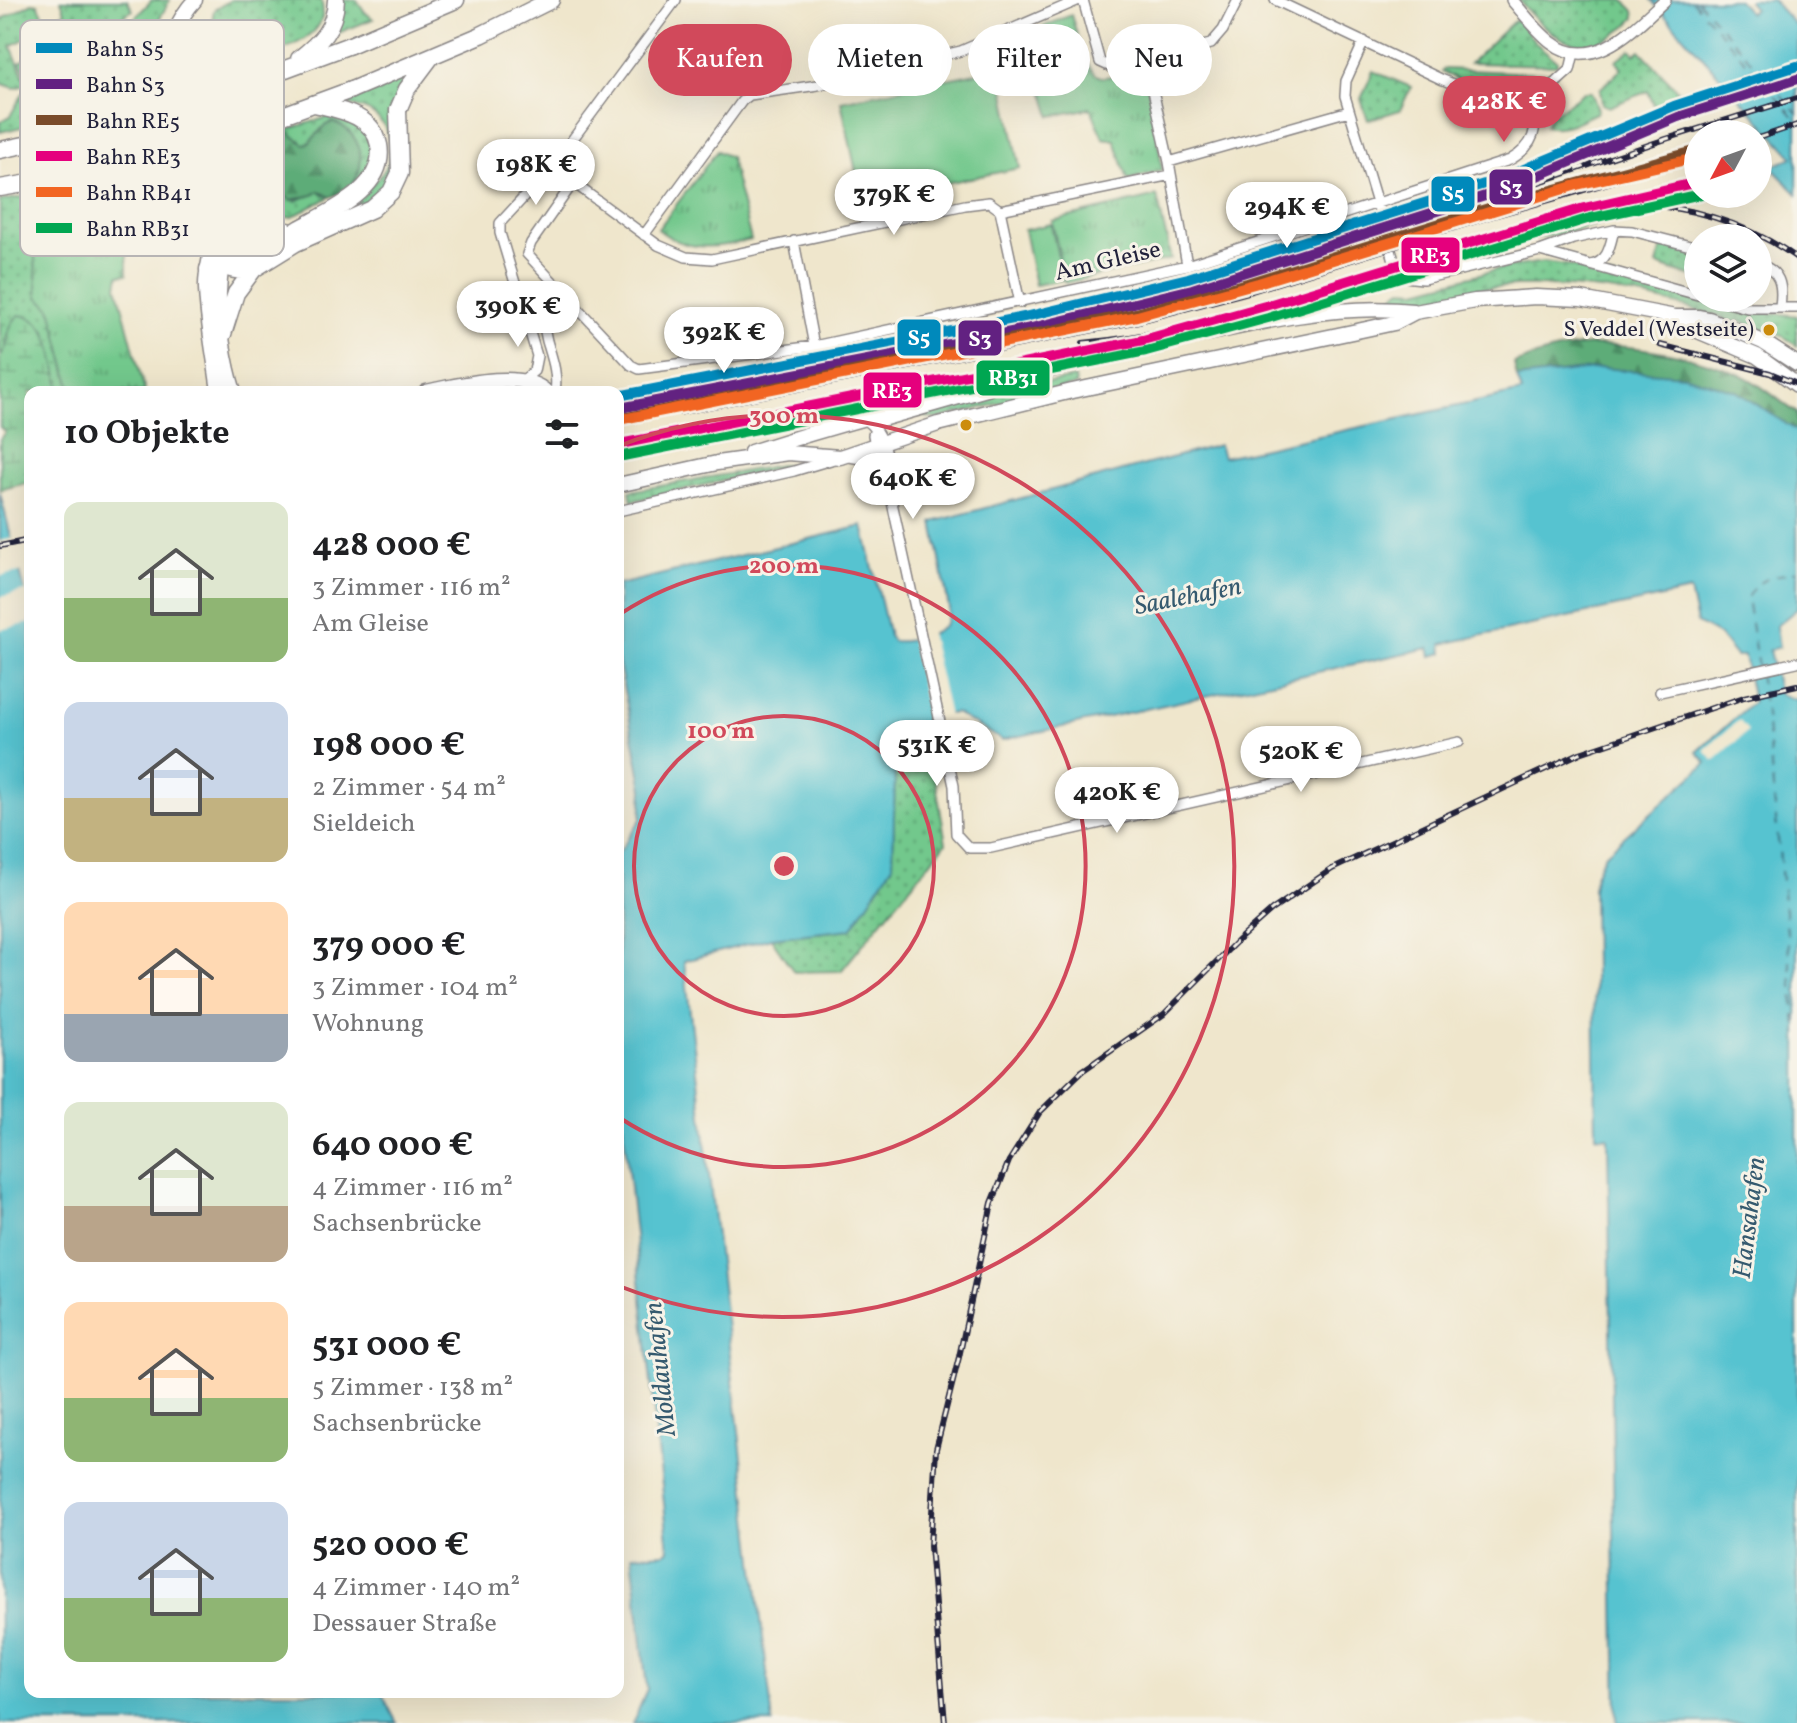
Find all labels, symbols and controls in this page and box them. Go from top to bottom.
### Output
legend [20,20,284,256]
chip: Kaufen [648,24,792,96]
chip: Mieten [808,24,952,96]
chip: Filter [968,24,1090,96]
chip: Neu [1106,24,1212,96]
text: Bahn S5 [86,35,164,66]
text: Bahn S3 [86,71,165,102]
pin: 428K € [1439,76,1569,144]
text: 428K € [1461,84,1547,120]
text: Bahn RE5 [86,107,180,138]
north arrow [1684,120,1772,208]
map controls [1684,120,1772,312]
pin: 198K € [471,139,601,207]
text: Bahn RE3 [86,143,181,174]
text: 198K € [495,147,577,183]
line badge: S3 [1488,168,1534,206]
pin: 379K € [829,169,959,237]
text: S3 [1499,174,1523,205]
line badge: S5 [1430,175,1476,213]
text: 379K € [853,177,935,213]
text: Bahn RB41 [86,179,192,210]
text: S5 [1442,180,1464,211]
pin: 294K € [1222,182,1352,250]
text: 294K € [1244,190,1330,226]
text: Bahn RB31 [86,215,190,246]
button: layers [1684,224,1772,312]
street label: Am Gleise [1052,233,1164,291]
line badge: RE3 [1400,236,1461,274]
text: RE3 [1410,242,1450,273]
pin: 390K € [453,281,583,349]
text: 390K € [475,289,561,325]
pin: 392K € [659,307,789,375]
text: 392K € [682,315,766,351]
place label: S Veddel (Westseite) [1563,315,1754,346]
line badge: S5 [896,318,942,357]
line badge: S3 [957,319,1003,357]
marker: S Veddel (Westseite) [1761,322,1777,338]
text: S5 [908,324,930,355]
text: S3 [968,325,992,356]
line badge: RB31 [975,359,1051,397]
text: RB31 [988,364,1038,395]
line badge: RE3 [862,371,923,409]
text: RE3 [872,377,912,408]
text: 300 m [749,400,819,434]
text: 10 Objekte [64,411,230,458]
icon: filters [540,412,584,456]
unlabelled marker [958,417,974,433]
pin: 640K € [848,453,978,521]
text: 640K € [869,461,957,497]
text: 428 000 € [312,523,471,570]
icon: home [128,534,224,630]
text: 200 m [749,550,819,584]
water label: Saalehafen [1131,569,1245,625]
text: 3 Zimmer · 116 m² [312,570,511,606]
text: Am Gleise [312,606,429,642]
text: 100 m [687,715,755,749]
pin: 531K € [872,720,1002,788]
text: 198 000 € [312,723,465,770]
pin: 520K € [1236,726,1366,794]
text: 531K € [897,728,977,764]
icon: home [128,734,224,830]
text: 520K € [1258,734,1344,770]
pin: 420K € [1052,767,1182,835]
text: 2 Zimmer · 54 m² [312,770,506,806]
text: 420K € [1073,775,1161,811]
text: Sieldeich [312,806,416,842]
centre of rings [770,852,798,880]
text: 379 000 € [312,923,466,970]
icon: home [128,934,224,1030]
text: 3 Zimmer · 104 m² [312,970,518,1006]
text: Wohnung [312,1006,424,1042]
text: 640 000 € [312,1123,473,1170]
icon: home [128,1134,224,1230]
water label: Hansahafen [1725,1155,1775,1281]
text: 4 Zimmer · 116 m² [312,1170,513,1206]
text: Sachsenbrücke [312,1206,482,1242]
water label: Moldauhafen [636,1300,686,1439]
text: 531 000 € [312,1323,462,1370]
icon: home [128,1334,224,1430]
text: 5 Zimmer · 138 m² [312,1370,513,1406]
text: Sachsenbrücke [312,1406,482,1442]
text: 520 000 € [312,1523,469,1570]
icon: home [128,1534,224,1630]
text: 4 Zimmer · 140 m² [312,1570,520,1606]
text: Dessauer Straße [312,1606,497,1642]

